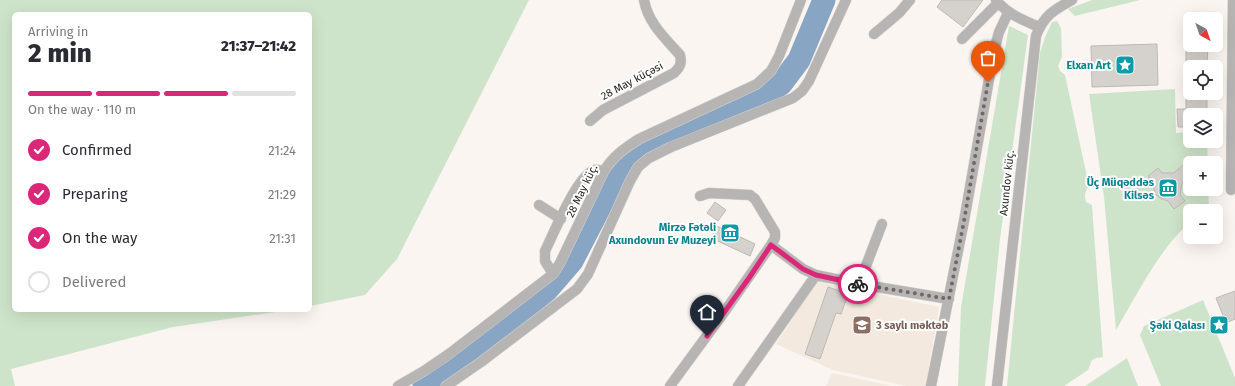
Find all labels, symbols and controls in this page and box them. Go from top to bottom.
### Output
north arrow [1183,12,1223,52]
map controls [1183,12,1223,244]
text: Arriving in [28,24,88,39]
text: 21:37–21:42 [221,37,296,55]
text: 2 min [28,38,92,69]
pin [971,41,1005,82]
icon: bag [977,47,999,69]
place icon: Elxan Art [1114,54,1136,76]
street label: 28 May küçəsi [599,59,665,103]
place label: Elxan Art [1066,59,1112,72]
button: locate [1183,60,1223,100]
text: On the way · 110 m [28,102,136,117]
button: layers [1183,108,1223,148]
icon: check [28,139,50,161]
text: Confirmed [62,141,132,159]
text: 21:24 [268,143,296,158]
street label: Axundov küç. [997,149,1017,216]
button: + [1183,156,1223,196]
street label: 28 May küç. [564,162,601,220]
place label: Üç Müqəddəs Kilsəs [1087,176,1155,202]
museum icon: Üç Müqəddəs Kilsəs [1157,177,1179,199]
icon: check [28,183,50,205]
text: Preparing [62,185,127,203]
text: 21:29 [268,187,296,202]
button: − [1183,204,1223,244]
place label: Mirzə Fətəli Axundovun Ev Muzeyi [608,221,716,247]
museum icon: Mirzə Fətəli Axundovun Ev Muzeyi [719,222,741,244]
icon: check [28,227,50,249]
text: On the way [62,229,137,247]
text: 21:31 [269,231,296,246]
courier [838,264,878,304]
text: Delivered [62,273,126,291]
icon: bike [847,273,869,295]
pin [690,295,724,336]
icon: home [696,301,718,323]
school or university icon: 3 saylı məktəb [851,314,873,336]
place icon: Şəki Qalası [1208,314,1230,336]
place label: 3 saylı məktəb [875,319,949,332]
place label: Şəki Qalası [1150,319,1205,332]

